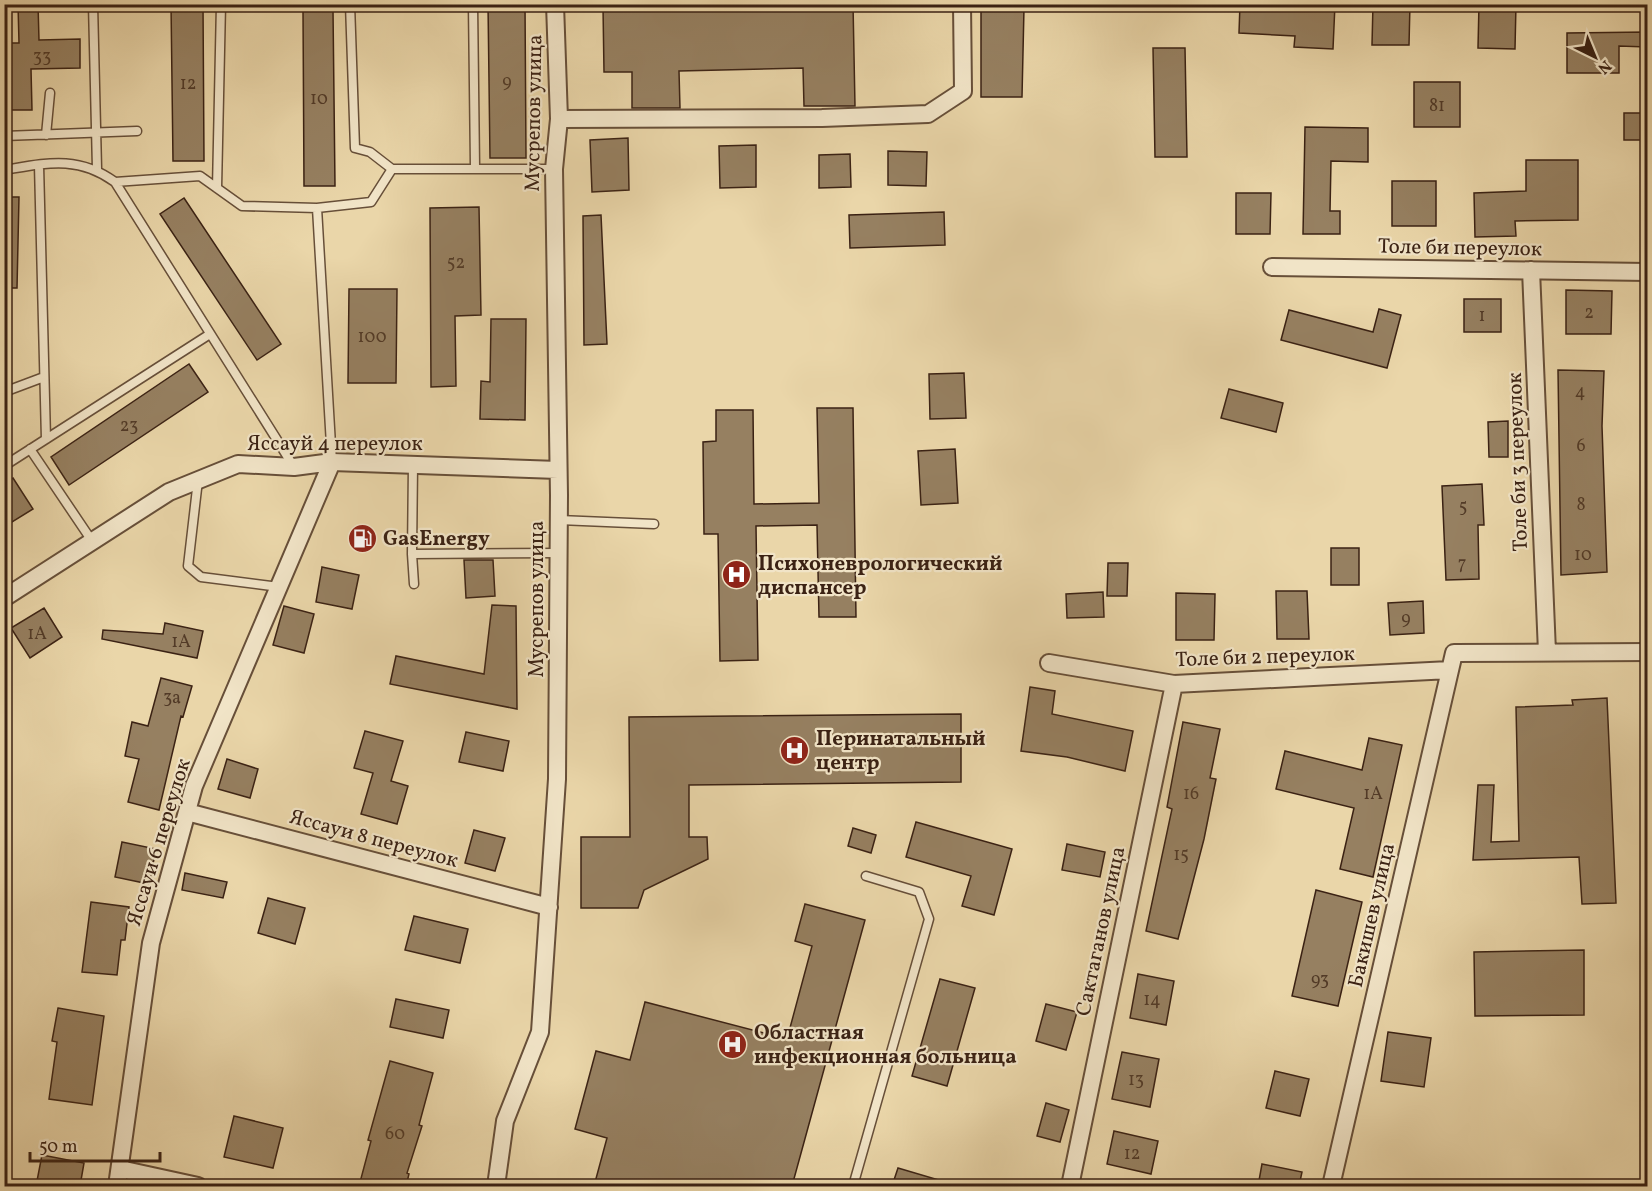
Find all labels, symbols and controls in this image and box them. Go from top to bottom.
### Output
north arrow [1565,27,1625,87]
street label: Мусрепов улица [519,34,550,192]
house number: 33 [33,45,51,70]
text: N [1592,54,1616,79]
house number: 9 [502,70,512,95]
house number: 12 [180,72,196,97]
house number: 10 [310,87,328,112]
house number: 81 [1429,94,1445,119]
street label: Толе би переулок [1378,233,1542,264]
house number: 52 [447,251,465,276]
house number: 2 [1584,301,1594,326]
house number: 1 [1479,304,1485,329]
house number: 100 [358,325,387,350]
street label: Толе би 3 переулок [1501,372,1536,552]
house number: 4 [1575,380,1585,405]
house number: 23 [120,414,138,439]
street label: Яссауй 4 переулок [247,430,423,459]
house number: 6 [1576,434,1586,459]
house number: 8 [1576,493,1586,518]
house number: 5 [1459,495,1467,520]
street label: Мусрепов улица [523,520,552,678]
fuel station icon: GasEnergy [346,522,378,554]
place label: GasEnergy [383,525,490,554]
house number: 10 [1574,543,1592,568]
place label: Психоневрологический диспансер [758,550,1003,603]
house number: 7 [1458,552,1466,577]
hospital icon: Психоневрологический диспансер [721,559,753,591]
house number: 9 [1401,607,1411,632]
house number: 1А [27,622,47,647]
house number: 1А [171,630,191,655]
street label: Толе би 2 переулок [1175,640,1355,675]
house number: 3а [163,686,181,711]
place label: Перинатальный центр [816,725,986,778]
hospital icon: Перинатальный центр [779,734,811,766]
street label: Яссауи 6 переулок [120,755,199,930]
house number: 16 [1183,782,1199,807]
house number: 1А [1363,782,1383,807]
street label: Яссауи 8 переулок [286,803,461,876]
street label: Бакишев улица [1342,840,1403,990]
house number: 15 [1173,843,1189,868]
street label: Сактаганов улица [1069,844,1134,1019]
house number: 93 [1311,968,1329,993]
house number: 14 [1143,988,1161,1013]
place label: Областная инфекционная больница [754,1019,1017,1072]
hospital icon: Областная инфекционная больница [717,1028,749,1060]
house number: 13 [1128,1068,1144,1093]
house number: 60 [385,1122,405,1147]
scale bar [30,1125,160,1163]
text: 50 m [39,1135,78,1160]
house number: 12 [1124,1142,1140,1167]

